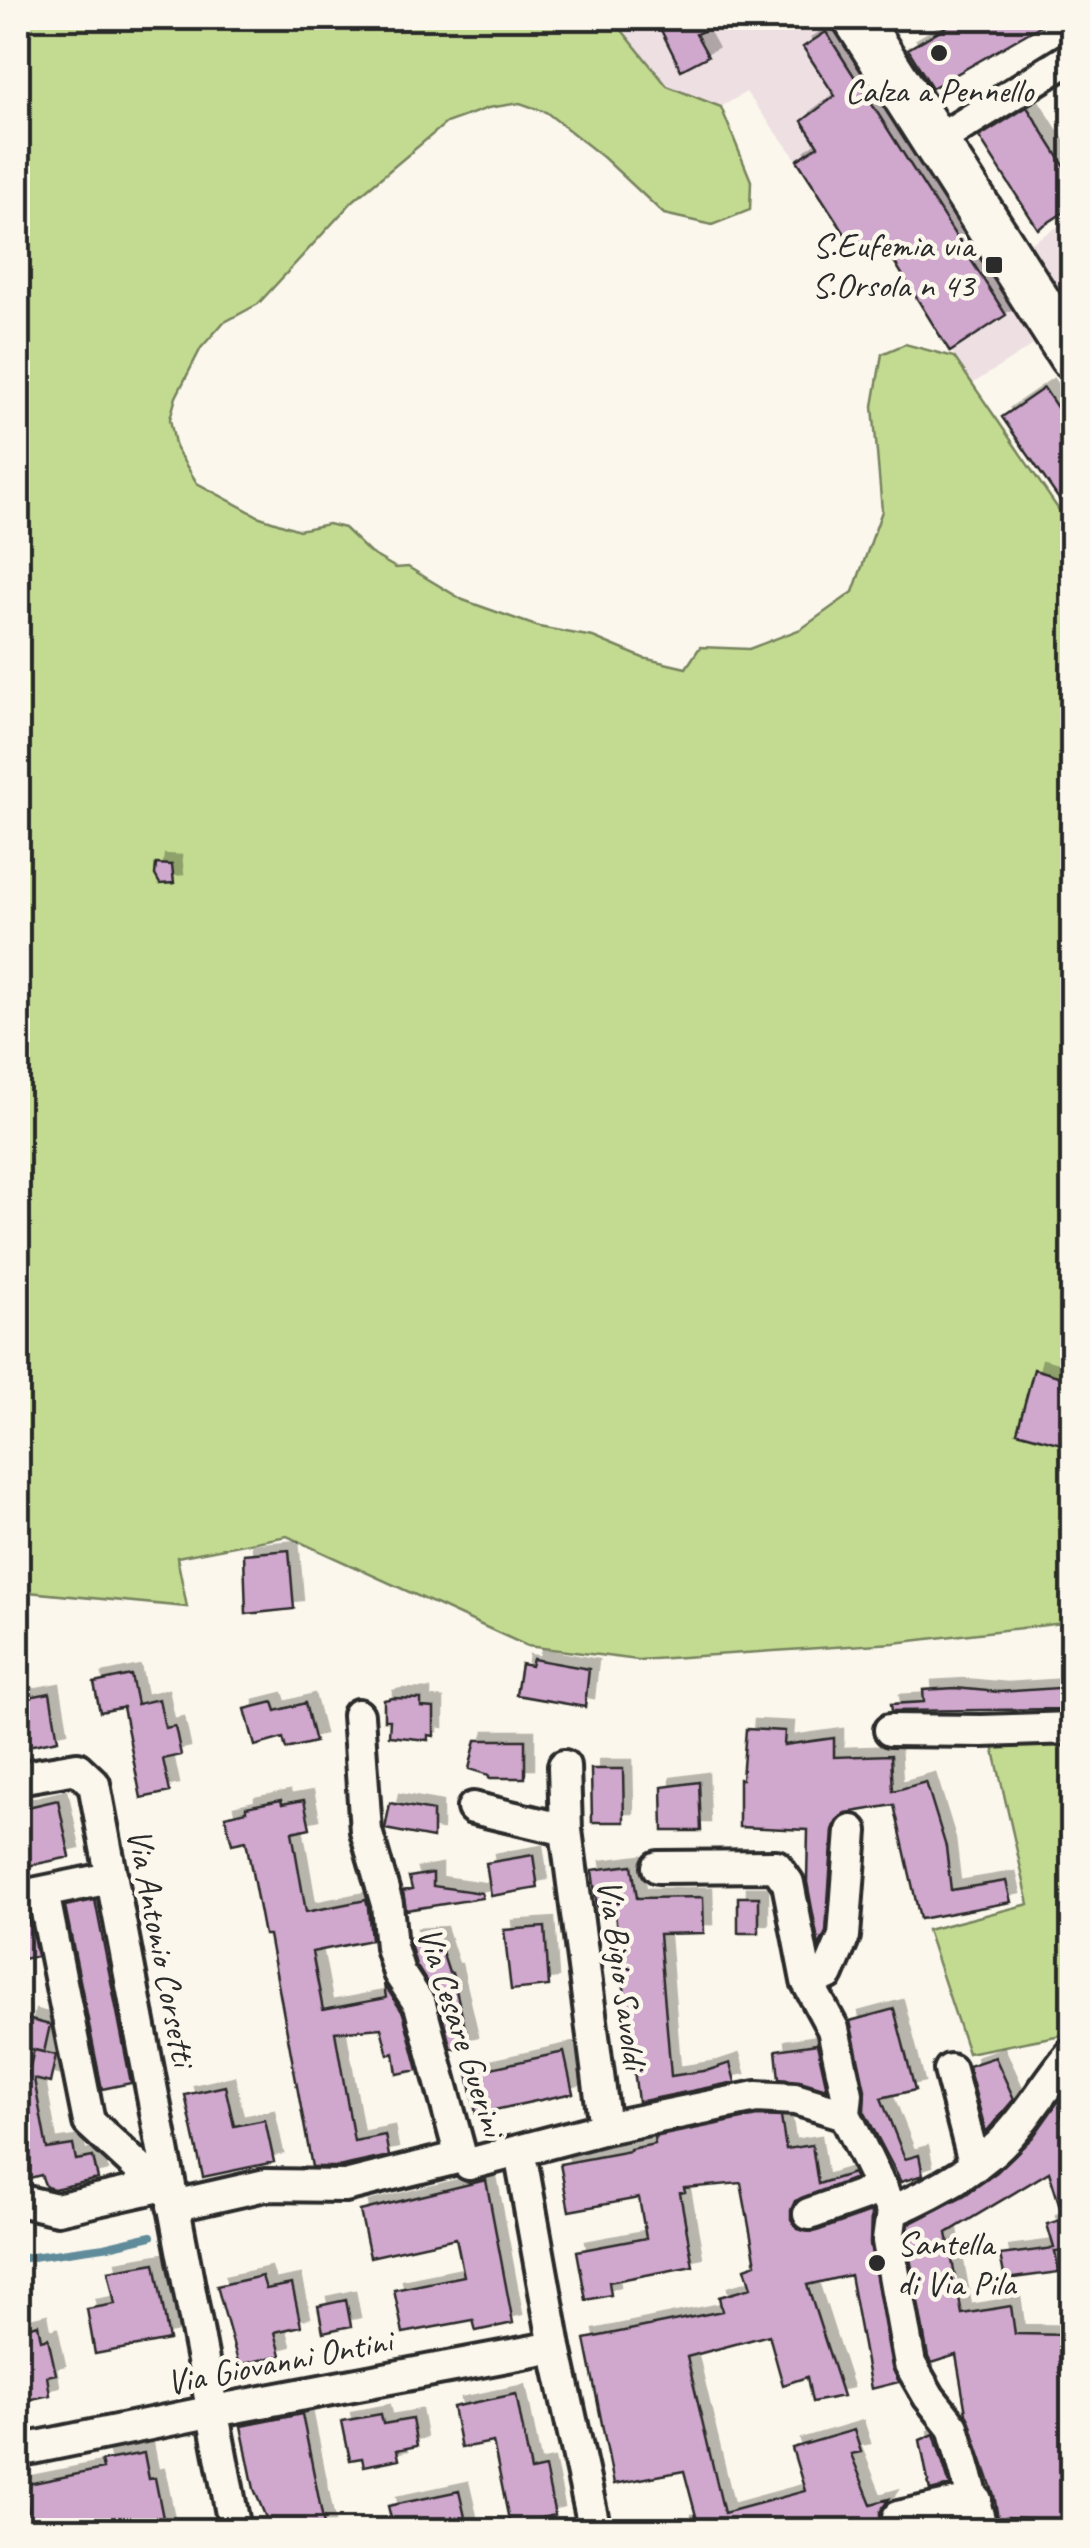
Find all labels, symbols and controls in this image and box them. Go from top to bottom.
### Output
marker: Calza a Pennello [928,42,950,64]
place label: Calza a Pennello [845,68,1035,113]
place label: S.Eufemia via S.Orsola n 43 [812,223,977,308]
marker: S.Eufemia via S.Orsola n 43 [983,254,1005,276]
street label: Via Antonio Corsetti [116,1825,207,2074]
street label: Via Bigio Savoldi [587,1876,659,2076]
street label: Via Cesare Guerini [407,1921,518,2145]
place label: Santella di Via Pila [897,2221,1017,2306]
marker: Santella di Via Pila [866,2252,888,2274]
street label: Via Giovanni Ontini [163,2317,400,2405]

